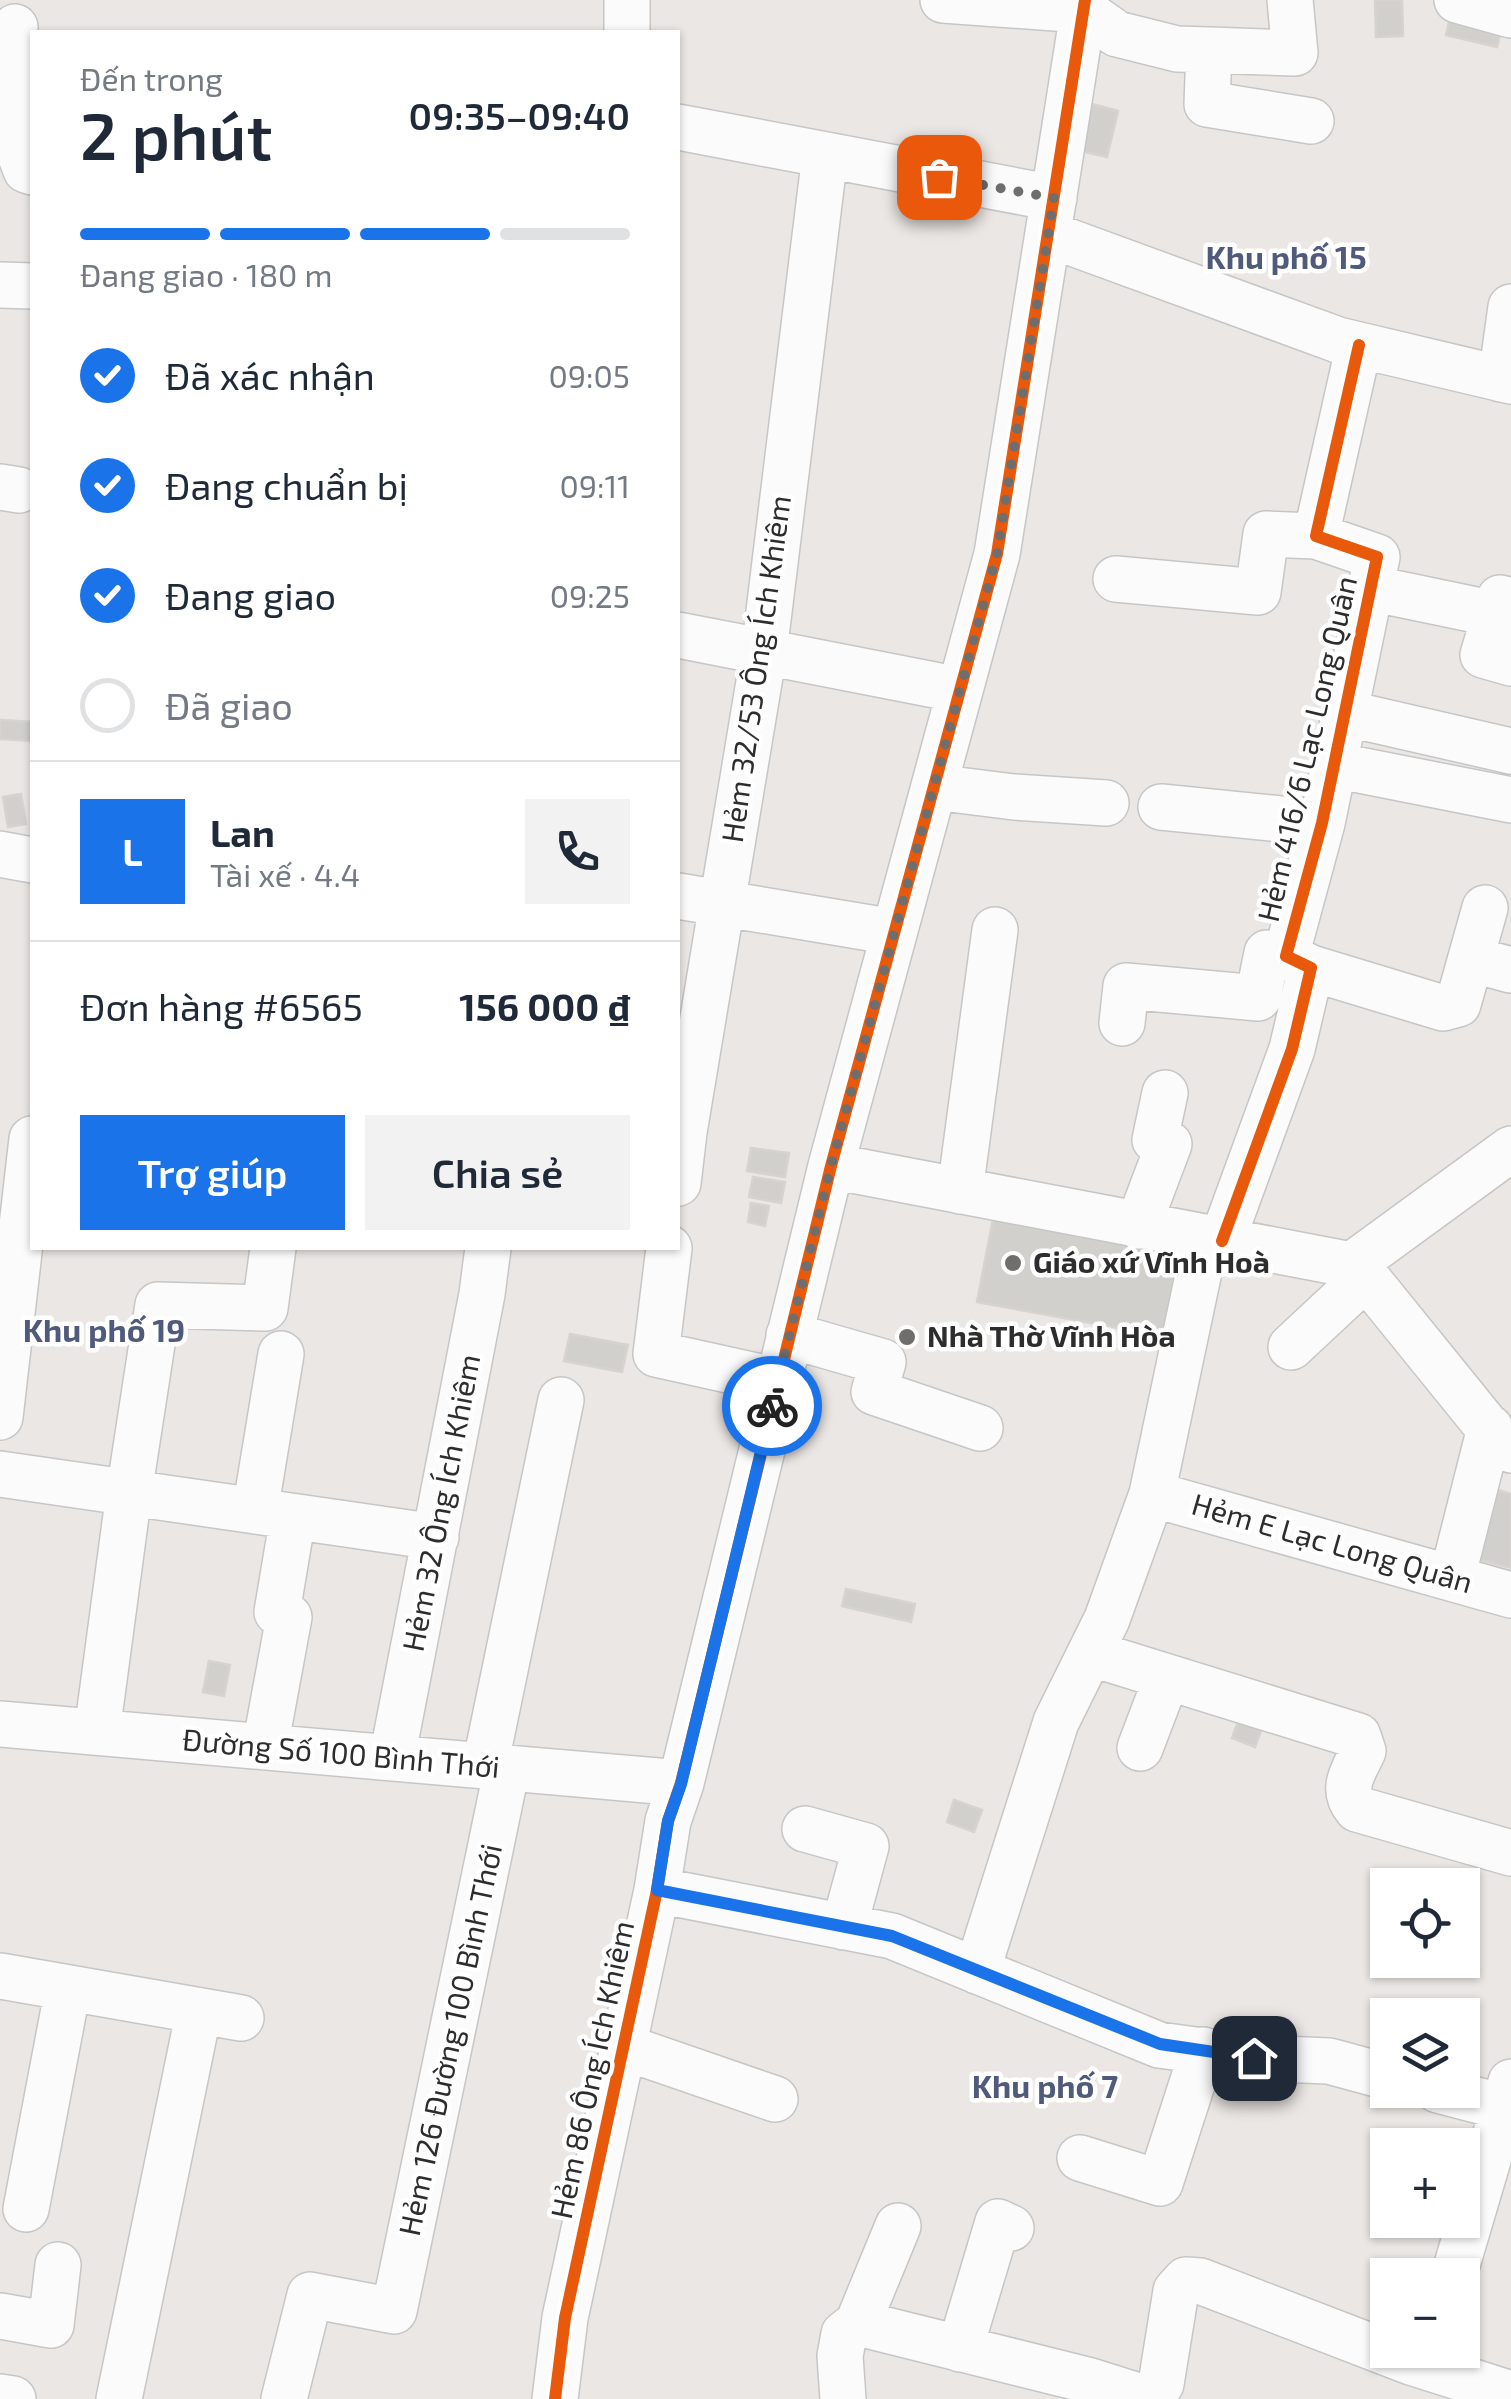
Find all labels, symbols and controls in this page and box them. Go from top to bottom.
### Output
text: Đến trong [80,59,223,97]
text: 09:35–09:40 [409,92,630,138]
text: 2 phút [80,95,272,173]
pin [897,135,982,220]
icon: bag [912,150,967,205]
district label: Khu phố 15 [1205,237,1367,275]
text: Đang giao · 180 m [80,255,333,293]
icon: check [80,348,135,403]
text: Đã xác nhận [165,352,375,398]
text: 09:05 [548,356,630,394]
icon: check [80,458,135,513]
text: Đang chuẩn bị [165,462,408,508]
text: 09:11 [559,466,630,504]
street label: Hẻm 32/53 Ông Ích Khiêm [713,493,797,845]
icon: check [80,568,135,623]
text: Đang giao [165,572,336,618]
street label: Hẻm 416/6 Lạc Long Quân [1249,572,1363,925]
text: 09:25 [550,576,630,614]
text: Đã giao [165,682,293,728]
button: phone [525,799,630,904]
text: Lan [210,809,275,855]
text: L [122,828,143,874]
text: Tài xế · 4.4 [210,855,360,893]
text: Đơn hàng #6565 [80,983,363,1029]
text: 156 000 ₫ [459,983,630,1029]
button: Trợ giúp [80,1115,345,1230]
button: Chia sẻ [365,1115,630,1230]
place label: Giáo xứ Vĩnh Hoà [1033,1243,1270,1279]
marker: Giáo xứ Vĩnh Hoà [1002,1252,1024,1274]
district label: Khu phố 19 [23,1310,185,1348]
place label: Nhà Thờ Vĩnh Hòa [927,1317,1176,1353]
marker: Nhà Thờ Vĩnh Hòa [896,1326,918,1348]
street label: Hẻm 32 Ông Ích Khiêm [394,1351,487,1654]
courier [722,1356,822,1456]
icon: bike [745,1379,800,1434]
street label: Hẻm E Lạc Long Quân [1188,1485,1477,1599]
street label: Đường Số 100 Bình Thới [181,1720,501,1784]
street label: Hẻm 126 Đường 100 Bình Thới [390,1840,508,2239]
map controls [1370,1868,1480,2368]
button: locate [1370,1868,1480,1978]
street label: Hẻm 86 Ông Ích Khiêm [542,1917,640,2222]
button: layers [1370,1998,1480,2108]
pin [1212,2016,1297,2101]
icon: home [1227,2031,1282,2086]
district label: Khu phố 7 [972,2066,1118,2104]
button: + [1370,2128,1480,2238]
button: − [1370,2258,1480,2368]

